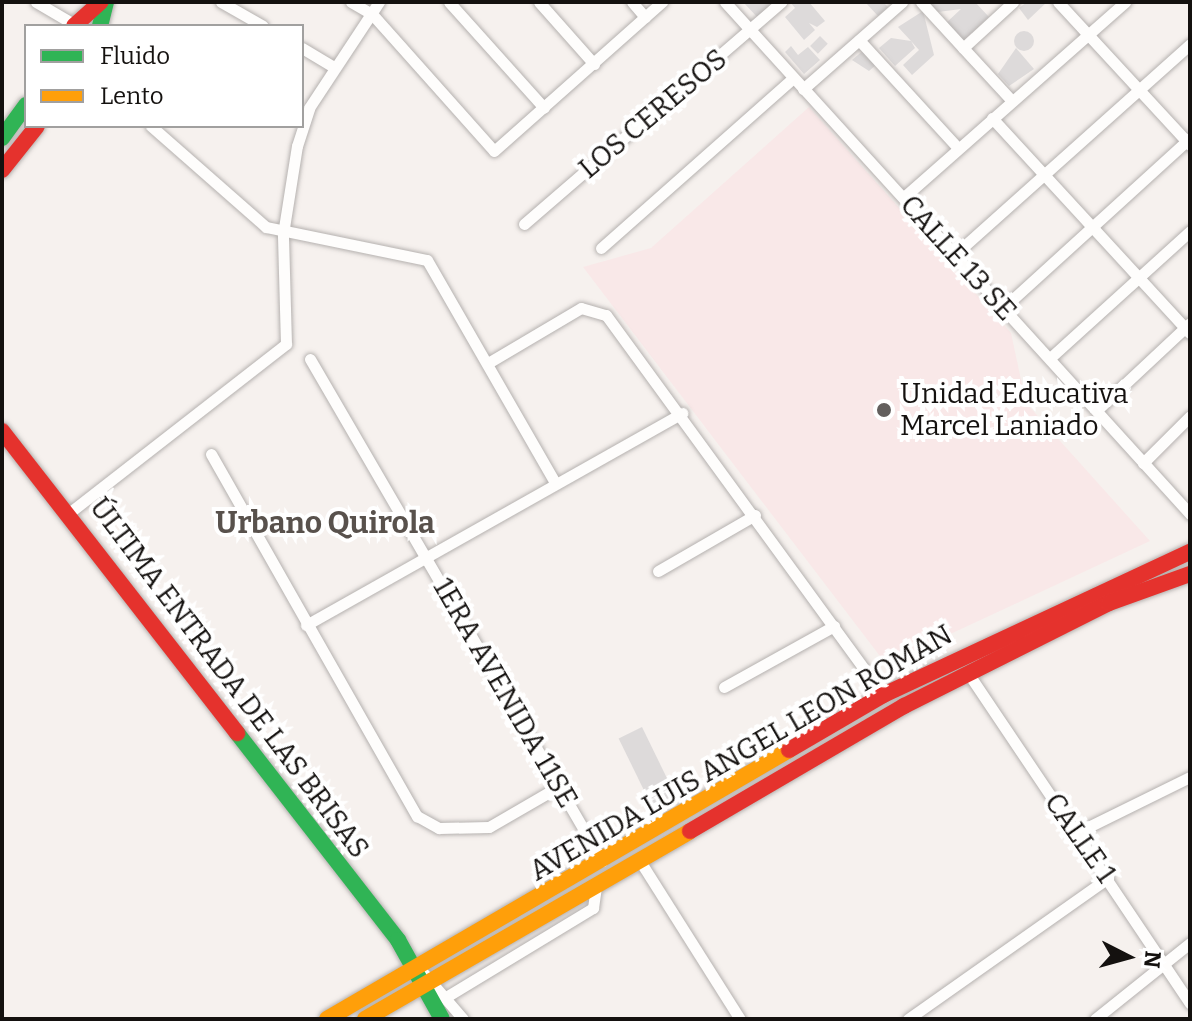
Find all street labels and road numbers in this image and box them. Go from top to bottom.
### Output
street label: LOS CERESOS [572,42,734,186]
street label: CALLE 13 SE [893,189,1023,327]
street label: ÚLTIMA ENTRADA DE LAS BRISAS [82,491,376,865]
street label: 1ERA AVENIDA 11SE [426,572,584,814]
street label: AVENIDA LUIS ANGEL LEON ROMAN [524,618,958,888]
street label: CALLE 1 [1037,787,1123,889]

